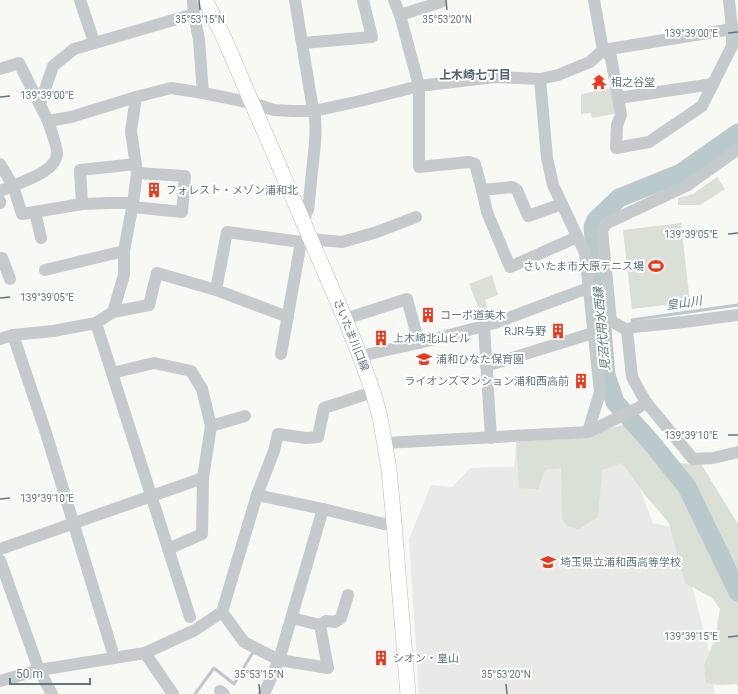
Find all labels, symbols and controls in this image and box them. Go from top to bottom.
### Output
text: 35°53'15"N [175,14,225,25]
text: 35°53'20"N [422,14,472,25]
text: 139°39'00"E [664,28,718,39]
district label: 上木崎七丁目 [439,68,511,82]
temple icon: 相之谷堂 [590,73,608,91]
place label: 相之谷堂 [611,76,655,89]
text: 139°39'00"E [20,90,74,101]
building icon: フォレスト・メゾン浦和北 [145,181,163,199]
place label: フォレスト・メゾン浦和北 [166,184,298,197]
text: 139°39'05"E [664,229,718,240]
sports icon: さいたま市大原テニス場 [647,257,665,275]
place label: さいたま市大原テニス場 [523,260,644,273]
water label: 見沼代用水西縁 [591,285,613,371]
text: 139°39'05"E [20,292,74,303]
water label: 皇山川 [665,293,705,312]
street label: さいたま川口線 [331,297,371,373]
building icon: コーポ道美木 [419,306,437,324]
place label: コーポ道美木 [440,309,506,322]
building icon: RJR与野 [549,322,567,340]
place label: RJR与野 [504,325,546,338]
building icon: 上木崎北山ビル [372,329,390,347]
place label: 上木崎北山ビル [393,332,470,345]
school or university icon: 浦和ひなた保育園 [415,350,433,368]
place label: 浦和ひなた保育園 [436,353,524,366]
building icon: ライオンズマンション浦和西高前 [572,372,590,390]
place label: ライオンズマンション浦和西高前 [404,375,569,388]
text: 139°39'10"E [664,430,718,441]
text: 139°39'10"E [20,493,74,504]
school or university icon: 埼玉県立浦和西高等学校 [539,553,557,571]
place label: 埼玉県立浦和西高等学校 [560,556,681,569]
text: 139°39'15"E [664,631,718,642]
building icon: シオン・皇山 [372,649,390,667]
place label: シオン・皇山 [393,652,459,665]
scale bar [10,660,90,686]
text: 50 m [16,667,43,681]
text: 35°53'15"N [234,669,284,680]
text: 35°53'20"N [481,669,531,680]

